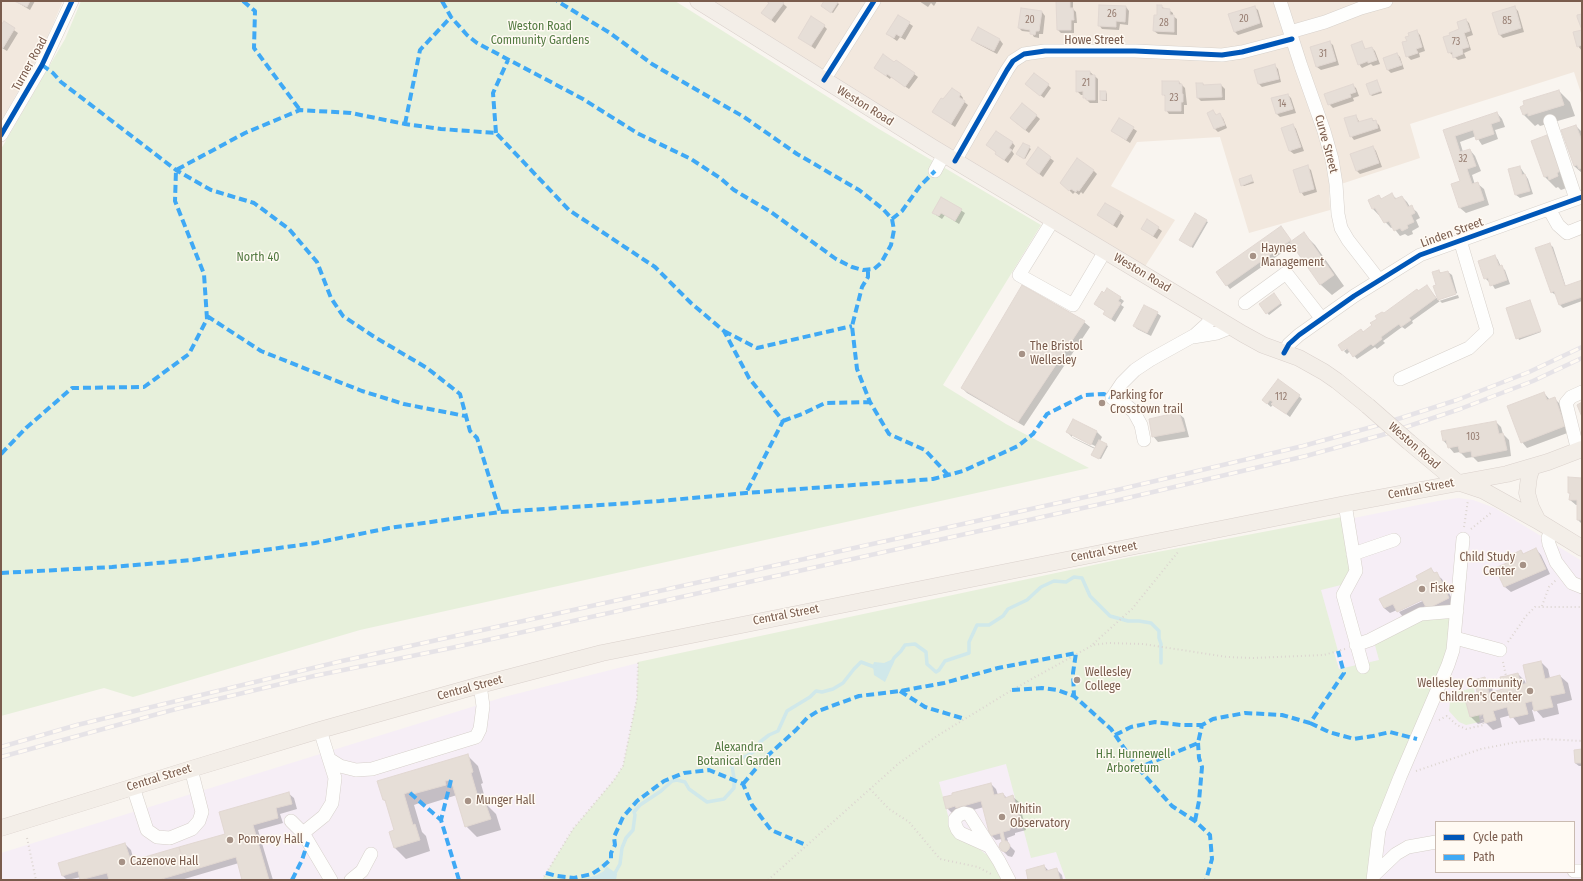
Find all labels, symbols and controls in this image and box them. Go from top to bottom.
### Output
house number: 26 [1107,8,1117,20]
house number: 20 [1239,13,1249,25]
house number: 20 [1025,14,1035,26]
house number: 85 [1502,15,1512,27]
house number: 28 [1159,17,1169,29]
park label: Weston Road Community Gardens [491,20,589,48]
street label: Turner Road [9,34,51,94]
street label: Howe Street [1064,34,1124,48]
house number: 73 [1452,36,1460,48]
house number: 31 [1319,48,1327,60]
house number: 21 [1082,77,1090,89]
street label: Weston Road [834,83,896,129]
house number: 23 [1170,92,1178,104]
house number: 14 [1278,98,1286,110]
street label: Curve Street [1311,113,1341,175]
house number: 32 [1459,153,1467,165]
street label: Linden Street [1419,215,1485,251]
place label: Haynes Management [1261,242,1324,270]
street label: Weston Road [1111,250,1173,296]
park label: North 40 [237,251,279,265]
marker: Haynes Management [1248,251,1258,261]
place label: The Bristol Wellesley [1030,340,1083,368]
marker: The Bristol Wellesley [1017,349,1027,359]
place label: Parking for Crosstown trail [1110,389,1183,417]
house number: 112 [1275,391,1287,403]
marker: Parking for Crosstown trail [1097,398,1107,408]
street label: Weston Road [1385,420,1443,472]
house number: 103 [1466,431,1480,443]
street label: Central Street [1387,476,1455,502]
street label: Central Street [1070,539,1138,565]
place label: Child Study Center [1459,551,1515,579]
marker: Child Study Center [1518,560,1528,570]
place label: Fiske [1430,582,1454,596]
marker: Fiske [1417,584,1427,594]
street label: Central Street [752,602,820,628]
place label: Wellesley College [1085,666,1131,694]
street label: Central Street [436,672,504,704]
marker: Wellesley College [1072,675,1082,685]
place label: Wellesley Community Children's Center [1417,677,1522,705]
marker: Wellesley Community Children's Center [1525,686,1535,696]
park label: Alexandra Botanical Garden [697,741,781,769]
park label: H.H. Hunnewell Arboretum [1096,748,1170,776]
street label: Central Street [125,761,193,795]
place label: Munger Hall [476,794,535,808]
marker: Munger Hall [463,796,473,806]
place label: Whitin Observatory [1010,803,1070,831]
marker: Whitin Observatory [997,812,1007,822]
legend [1435,821,1575,873]
text: Cycle path [1473,830,1523,844]
place label: Pomeroy Hall [238,833,303,847]
marker: Pomeroy Hall [225,835,235,845]
text: Path [1473,850,1495,864]
place label: Cazenove Hall [130,855,198,869]
marker: Cazenove Hall [117,857,127,867]

